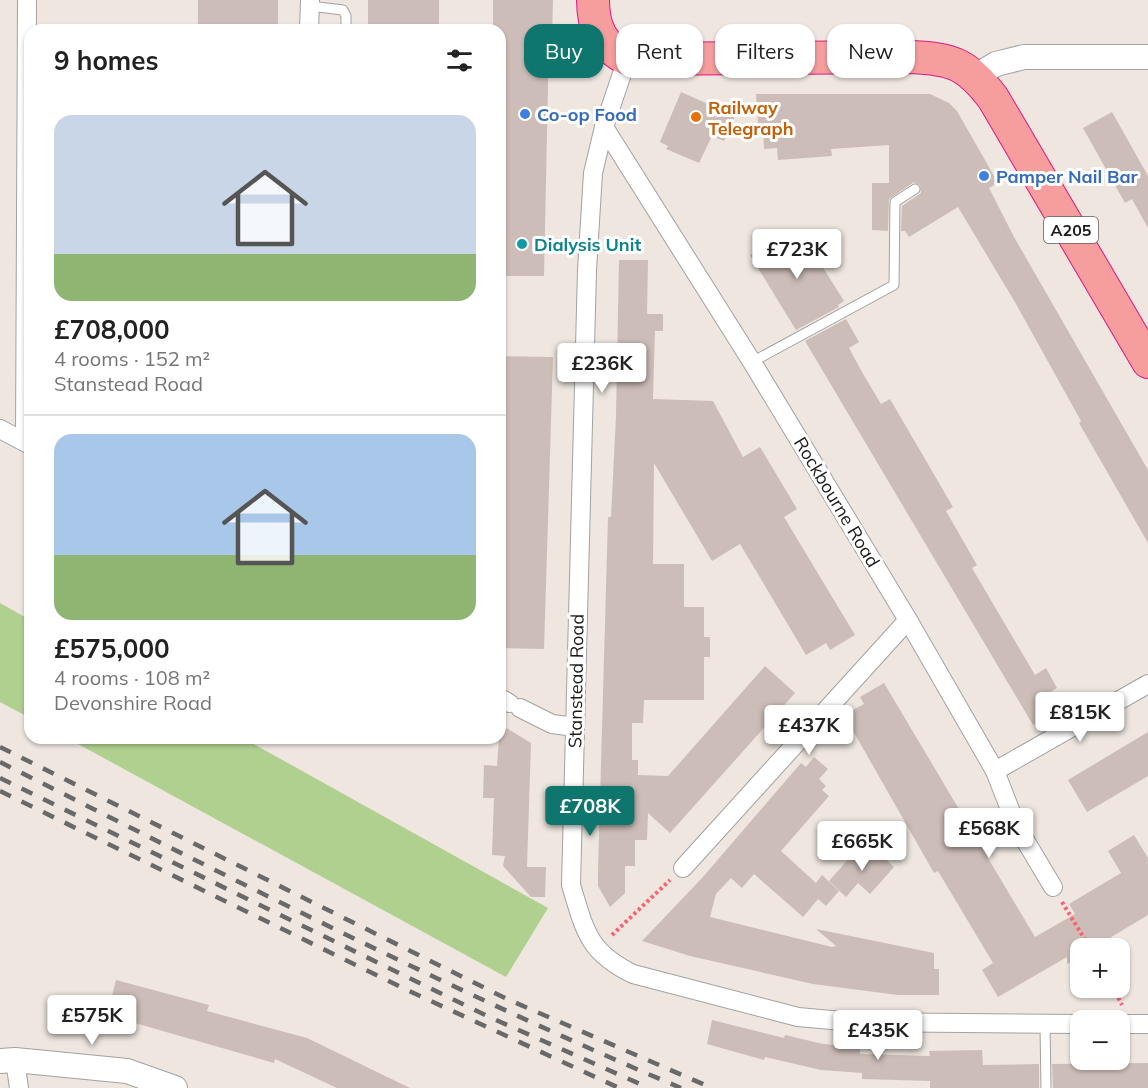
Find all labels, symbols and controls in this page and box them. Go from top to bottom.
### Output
chip: Buy [524,24,604,78]
chip: Rent [616,24,703,78]
chip: Filters [715,24,815,78]
chip: New [827,24,915,78]
text: 9 homes [54,44,158,77]
icon: filters [443,44,476,77]
place label: Railway Telegraph [708,96,794,140]
place label: Co-op Food [537,103,637,126]
marker: Co-op Food [518,107,532,121]
marker: Railway Telegraph [689,110,703,124]
icon: home [211,154,319,262]
place label: Pamper Nail Bar [996,165,1139,188]
marker: Pamper Nail Bar [977,169,991,183]
road number: A205 [1044,217,1098,243]
pin: £723K [755,229,839,280]
place label: Dialysis Unit [534,233,641,256]
text: £723K [766,236,828,261]
marker: Dialysis Unit [515,237,529,251]
text: £708,000 [54,313,170,346]
pin: £236K [560,343,644,394]
text: 4 rooms · 152 m² [54,346,210,371]
text: £236K [571,350,633,375]
text: Stanstead Road [54,371,203,396]
street label: Rockbourne Road [789,433,885,571]
icon: home [211,473,319,581]
street label: Stanstead Road [563,614,589,748]
text: £575,000 [54,632,170,665]
text: 4 rooms · 108 m² [54,665,210,690]
text: Devonshire Road [54,690,212,715]
pin: £815K [1038,692,1122,743]
text: £815K [1049,699,1111,724]
pin: £437K [767,705,851,756]
text: £437K [778,712,840,737]
pin: £708K [548,786,632,837]
text: £708K [559,793,621,818]
pin: £568K [947,808,1031,859]
text: £568K [958,815,1020,840]
pin: £665K [820,821,904,872]
text: £665K [831,828,893,853]
map controls [1070,938,1130,1070]
button: + [1070,938,1130,998]
pin: £575K [50,995,134,1046]
text: £575K [61,1002,123,1027]
pin: £435K [836,1010,920,1061]
button: − [1070,1010,1130,1070]
text: £435K [847,1017,909,1042]

